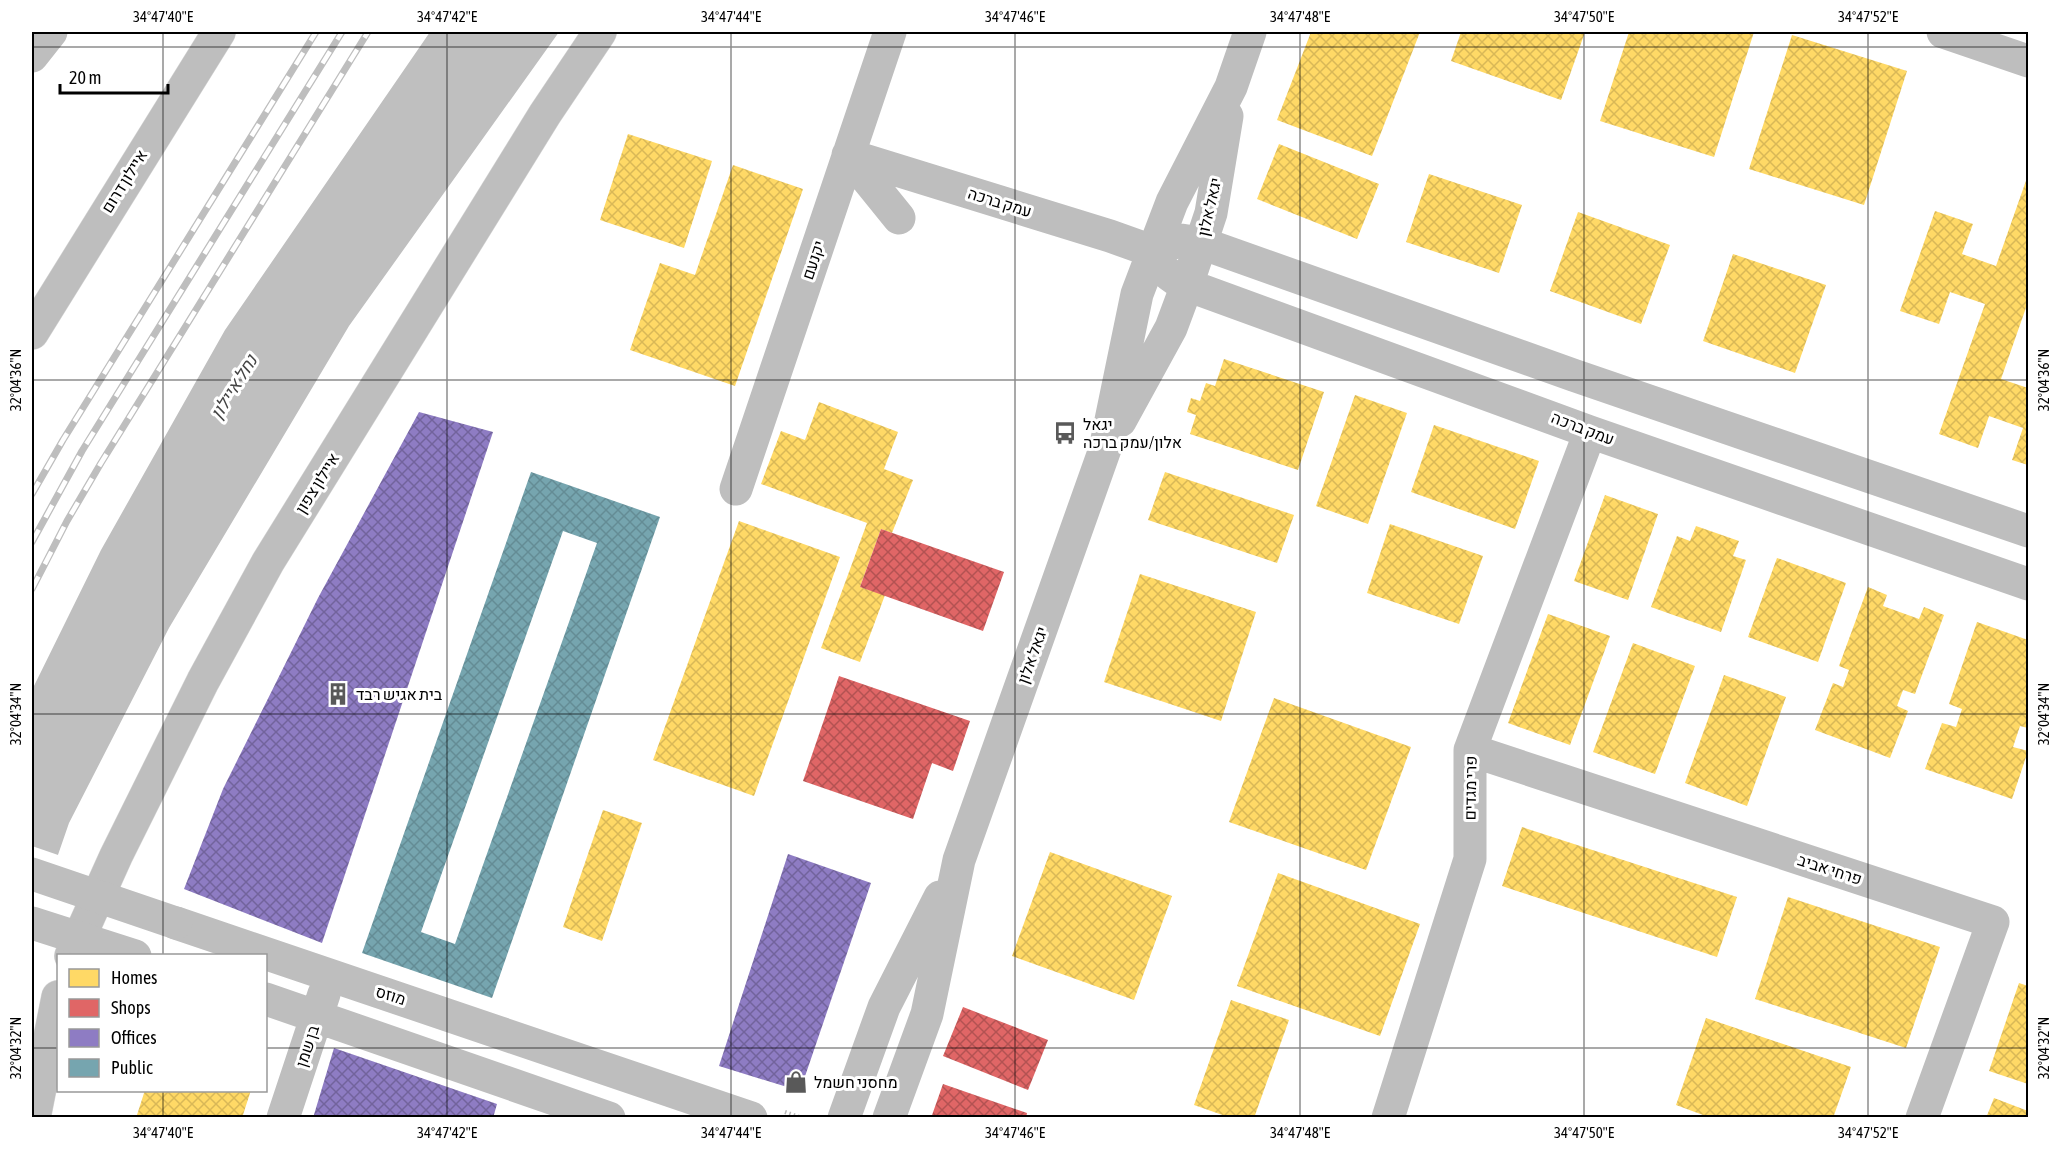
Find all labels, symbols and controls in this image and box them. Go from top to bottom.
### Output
text: 34°47'40"E [133,8,194,25]
text: 34°47'42"E [417,8,478,25]
text: 34°47'44"E [701,8,762,25]
text: 34°47'46"E [985,8,1046,25]
text: 34°47'48"E [1270,8,1331,25]
text: 34°47'50"E [1554,8,1615,25]
text: 34°47'52"E [1838,8,1899,25]
scale bar [60,57,168,95]
text: 20 m [69,67,101,88]
street label: איילון דרום [98,146,150,216]
street label: יגאל אלון [1194,176,1224,238]
street label: עמק ברכה [966,184,1034,220]
street label: יקנעם [798,238,828,282]
text: 32°04'36"N [7,349,24,411]
text: 32°04'36"N [2035,349,2052,411]
water label: נחל איילון [206,350,262,423]
street label: עמק ברכה [1549,408,1617,448]
place label: יגאל אלון/עמק ברכה [1083,415,1182,451]
bus stop icon: יגאל אלון/עמק ברכה [1052,420,1078,446]
street label: איילון צפון [291,450,343,516]
street label: יגאל אלון [1013,624,1051,686]
building icon: בית אגיש רבד [325,681,351,707]
text: 32°04'34"N [7,683,24,745]
text: 32°04'34"N [2035,683,2052,745]
place label: בית אגיש רבד [356,685,443,703]
street label: פרי מגדים [1460,756,1480,820]
street label: פרחי אביב [1796,850,1864,888]
legend [57,954,267,1092]
text: Homes [111,967,157,988]
street label: מוזס [374,982,408,1008]
text: Shops [111,997,151,1018]
text: 32°04'32"N [7,1017,24,1079]
text: 32°04'32"N [2035,1017,2052,1079]
street label: בן שמן [292,1022,322,1069]
text: Offices [111,1027,157,1048]
text: Public [111,1057,153,1078]
shop icon: מחסני חשמל [783,1069,809,1095]
place label: מחסני חשמל [814,1073,898,1091]
text: 34°47'40"E [133,1124,194,1141]
text: 34°47'42"E [417,1124,478,1141]
text: 34°47'44"E [701,1124,762,1141]
text: 34°47'46"E [985,1124,1046,1141]
text: 34°47'48"E [1270,1124,1331,1141]
text: 34°47'50"E [1554,1124,1615,1141]
text: 34°47'52"E [1838,1124,1899,1141]

